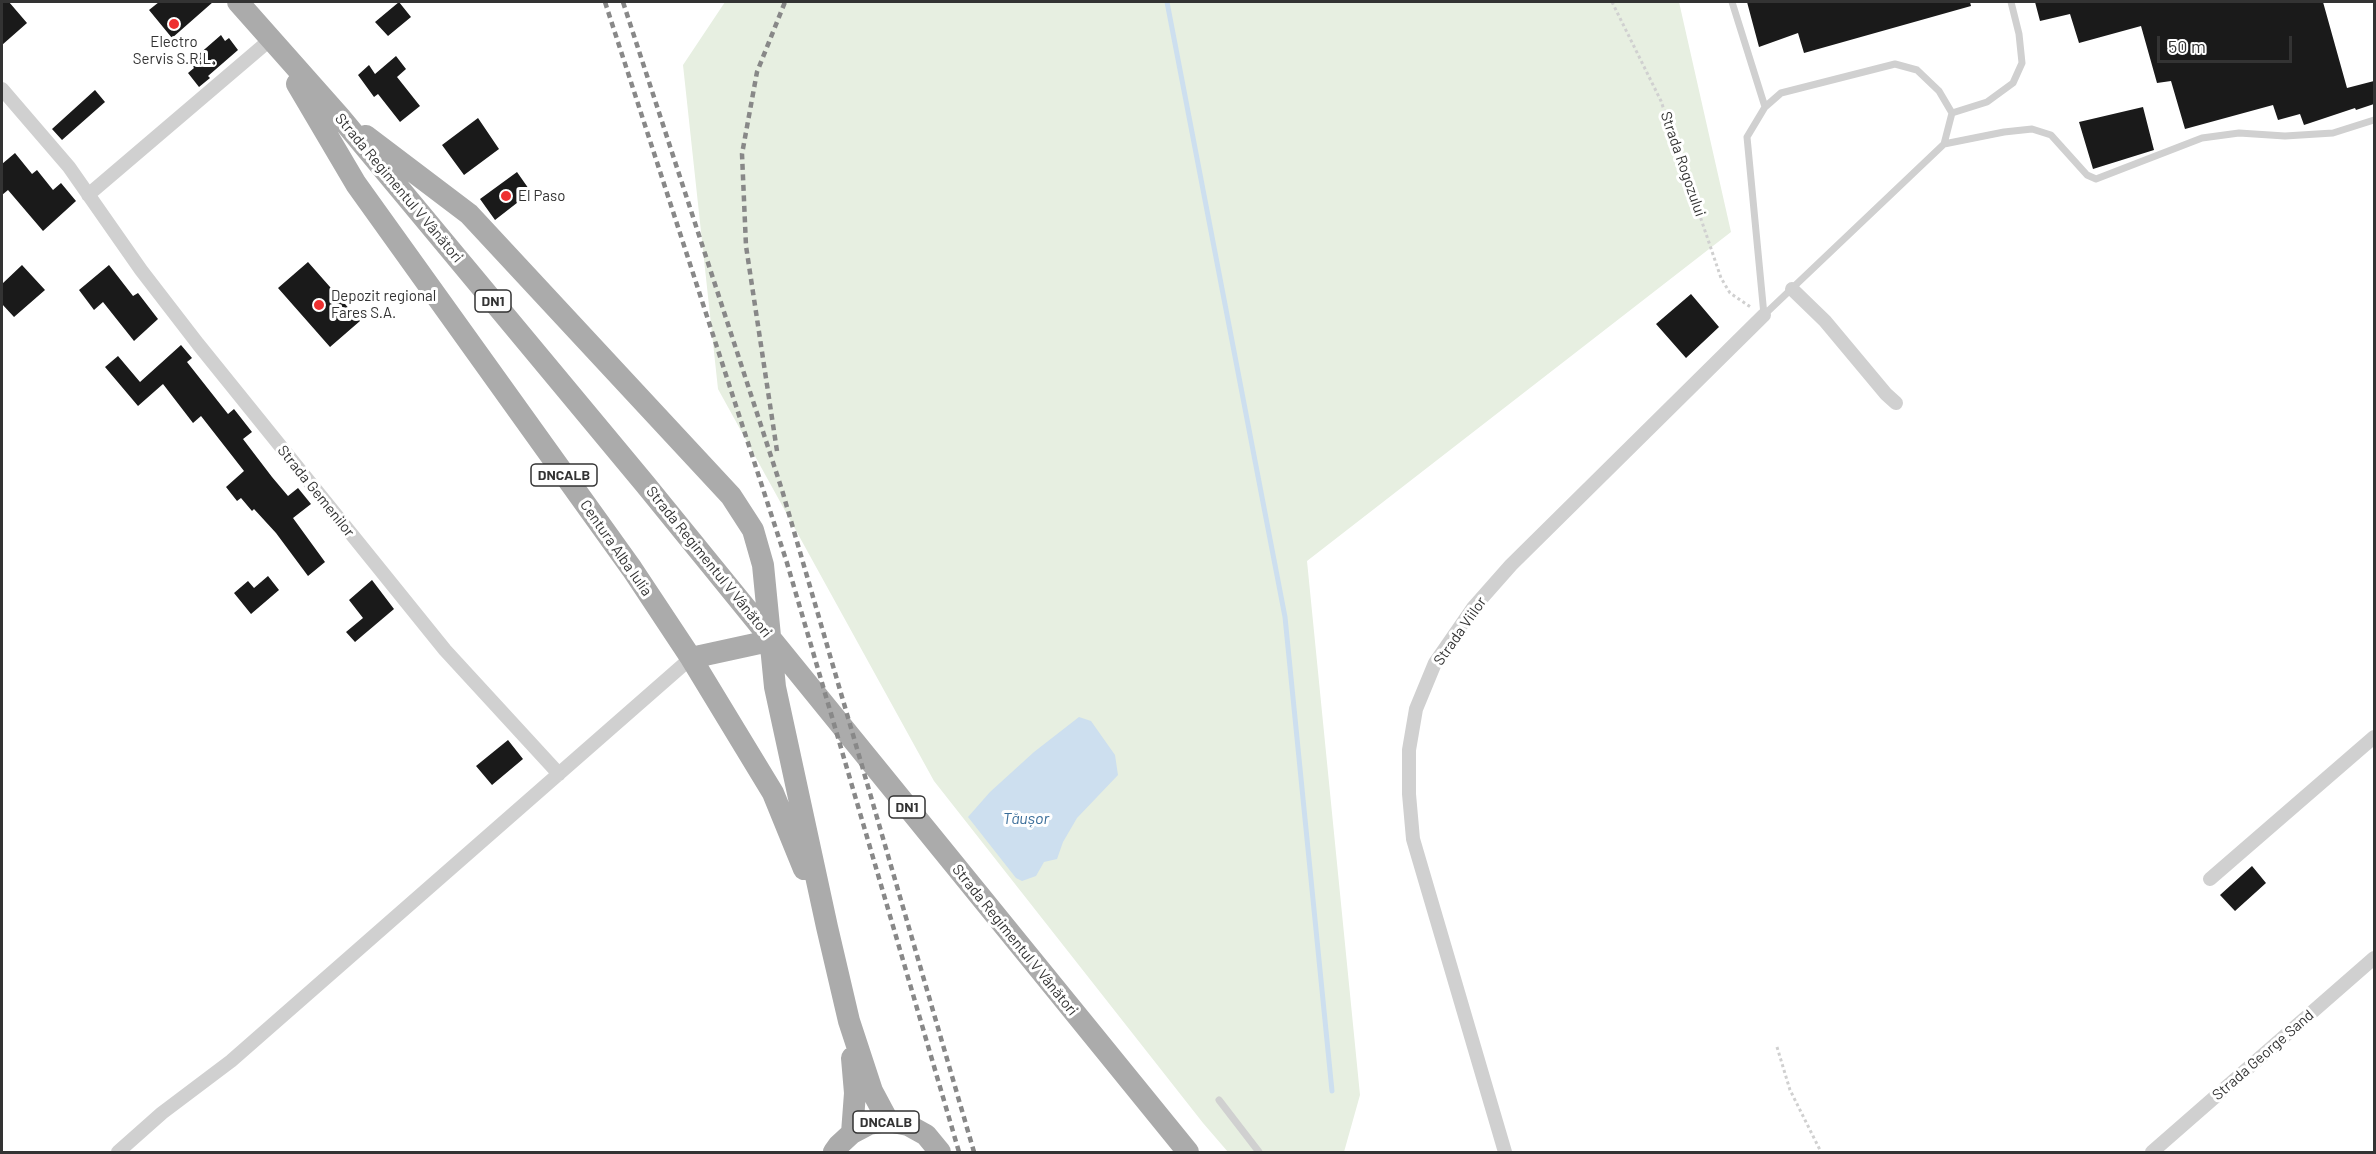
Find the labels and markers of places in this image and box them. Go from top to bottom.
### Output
marker: Electro Servis S.R.L. [167,17,181,31]
place label: Electro Servis S.R.L. [133,33,215,68]
place label: El Paso [518,187,565,205]
marker: El Paso [499,189,513,203]
place label: Depozit regional Fares S.A. [331,287,436,322]
marker: Depozit regional Fares S.A. [312,298,326,312]

